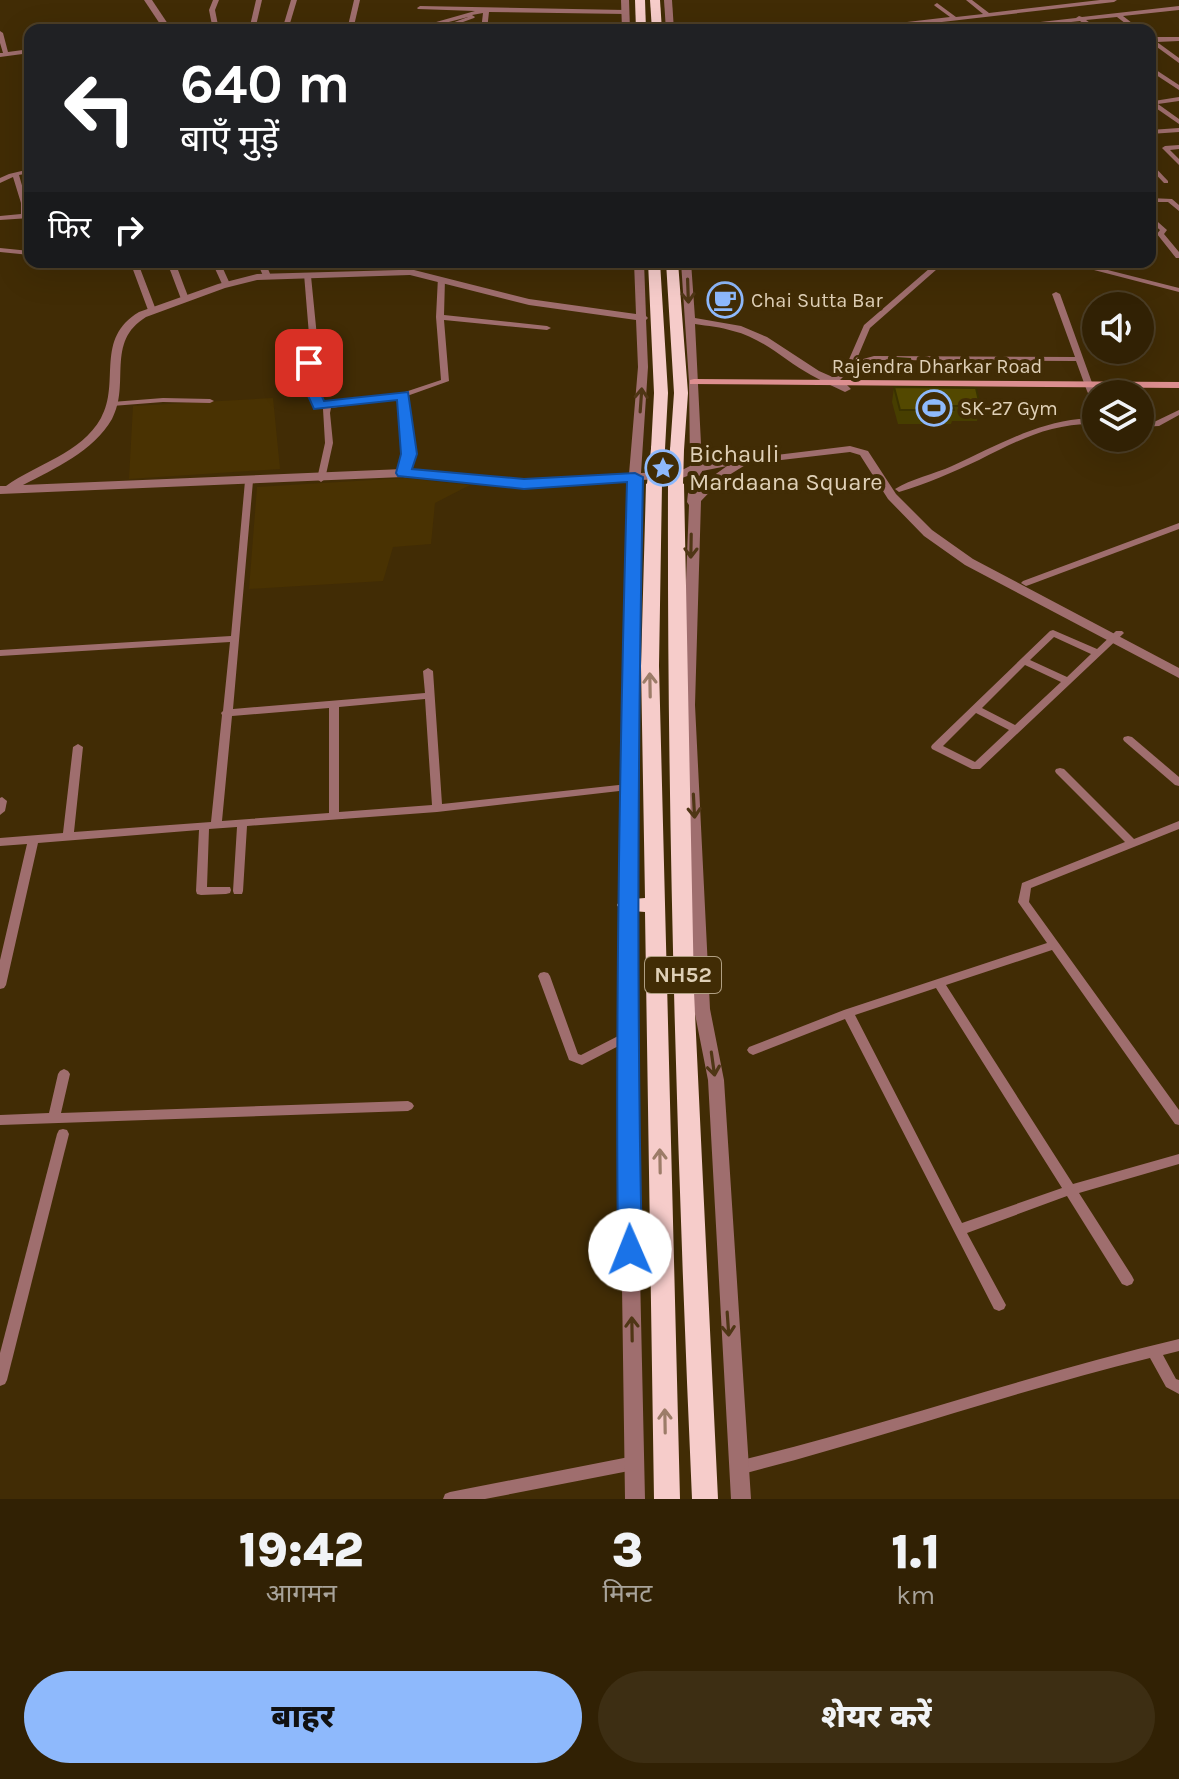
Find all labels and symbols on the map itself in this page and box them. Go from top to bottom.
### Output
one-way arrow [680,277,695,304]
cafe icon: Chai Sutta Bar [706,281,744,319]
place label: Chai Sutta Bar [751,289,883,312]
pin [275,329,343,397]
street label: Rajendra Dharkar Road [832,355,1042,378]
one-way arrow [634,387,649,414]
sports icon: SK-27 Gym [915,389,953,427]
place label: SK-27 Gym [960,397,1058,420]
place label: Bichauli Mardaana Square [689,440,883,496]
place icon: Bichauli Mardaana Square [644,449,682,487]
one-way arrow [684,532,699,559]
one-way arrow [642,672,658,699]
one-way arrow [687,792,702,819]
road number: NH52 [645,957,721,993]
one-way arrow [706,1051,721,1076]
one-way arrow [652,1148,668,1175]
position arrow [588,1208,672,1292]
one-way arrow [721,1310,736,1337]
one-way arrow [624,1316,639,1343]
one-way arrow [657,1408,673,1435]

